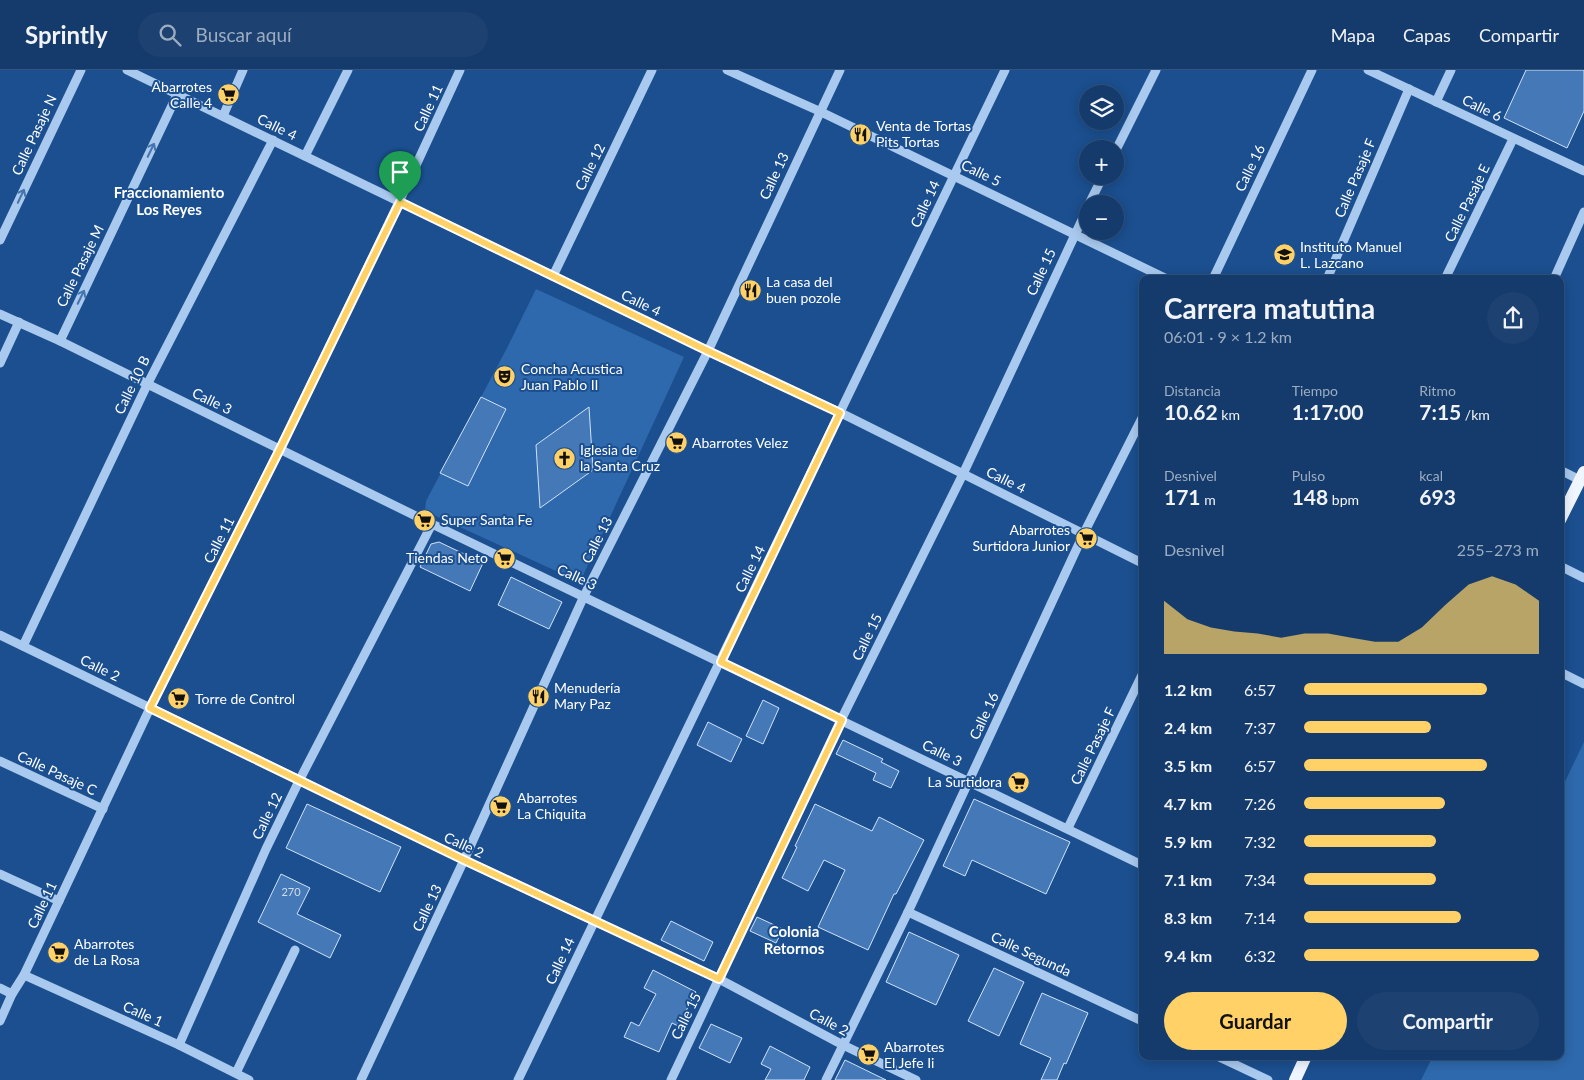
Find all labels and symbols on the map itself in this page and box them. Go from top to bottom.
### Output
place label: Abarrotes Calle 4 [152,78,212,111]
street label: Calle 11 [409,81,446,134]
supermarket icon: Abarrotes Calle 4 [216,83,240,107]
street label: Calle 6 [1460,91,1505,124]
street label: Calle Pasaje N [7,92,60,178]
street label: Calle 4 [255,110,300,143]
place label: Venta de Tortas Pits Tortas [876,117,971,150]
restaurant icon: Venta de Tortas Pits Tortas [848,122,872,146]
street label: Calle Pasaje F [1330,136,1379,220]
street label: Calle 12 [571,141,608,193]
street label: Calle 16 [1231,142,1268,194]
one-way arrow [147,143,156,158]
street label: Calle 13 [755,149,792,202]
pin [379,151,421,202]
street label: Calle 5 [959,156,1004,189]
street label: Calle Pasaje E [1440,161,1493,244]
street label: Calle 14 [906,177,943,230]
district label: Fraccionamiento Los Reyes [114,183,225,218]
one-way arrow [16,188,26,203]
street label: Calle Pasaje M [52,222,107,310]
place label: Instituto Manuel L. Lazcano [1300,238,1402,271]
school or university icon: Instituto Manuel L. Lazcano [1272,243,1296,267]
street label: Calle 15 [1022,245,1059,298]
place label: La casa del buen pozole [766,273,841,306]
restaurant icon: La casa del buen pozole [738,278,762,302]
street label: Calle 4 [619,286,664,319]
one-way arrow [76,290,86,305]
street label: Calle 10 B [110,353,153,417]
place label: Concha Acustica Juan Pablo II [521,360,623,393]
theatre icon: Concha Acustica Juan Pablo II [493,365,517,389]
street label: Calle 3 [190,384,235,417]
supermarket icon: Abarrotes Velez [664,431,688,455]
place label: Abarrotes Velez [692,434,788,451]
place label: Iglesia de la Santa Cruz [580,441,660,474]
church icon: Iglesia de la Santa Cruz [552,446,576,470]
street label: Calle 4 [984,463,1029,496]
supermarket icon: Super Santa Fe [413,508,437,532]
place label: Super Santa Fe [441,511,532,528]
street label: Calle 11 [200,514,238,566]
street label: Calle 13 [578,514,616,566]
place label: Abarrotes Surtidora Junior [972,521,1070,554]
supermarket icon: Abarrotes Surtidora Junior [1074,526,1098,550]
street label: Calle 14 [731,543,768,595]
supermarket icon: Tiendas Neto [492,546,516,570]
place label: Tiendas Neto [406,549,488,566]
street label: Calle 3 [555,560,600,593]
street label: Calle 15 [848,611,885,663]
street label: Calle 2 [78,651,123,684]
place label: Menudería Mary Paz [554,679,620,712]
restaurant icon: Menudería Mary Paz [526,684,550,708]
supermarket icon: Torre de Control [167,687,191,711]
street label: Calle 16 [965,689,1002,742]
place label: Torre de Control [195,690,295,707]
street label: Calle Pasaje F [1066,704,1119,787]
street label: Calle 3 [920,736,965,769]
street label: Calle Pasaje C [15,747,100,799]
supermarket icon: La Surtidora [1006,770,1030,794]
place label: La Surtidora [928,773,1002,790]
place label: Abarrotes La Chiquita [517,789,586,822]
street label: Calle 12 [248,790,285,842]
supermarket icon: Abarrotes La Chiquita [489,794,513,818]
street label: Calle 2 [442,828,487,861]
street label: Calle 11 [23,878,60,931]
street label: Calle 13 [408,881,445,934]
house number: 270 [281,885,301,898]
district label: Colonia Retornos [764,922,825,957]
street label: Calle Segunda [988,928,1074,980]
street label: Calle 14 [541,934,578,987]
place label: Abarrotes de La Rosa [74,935,140,968]
supermarket icon: Abarrotes de La Rosa [46,940,70,964]
street label: Calle 15 [667,990,704,1042]
street label: Calle 1 [121,997,166,1030]
street label: Calle 2 [807,1004,852,1039]
place label: Abarrotes El Jefe Ii [884,1038,944,1071]
supermarket icon: Abarrotes El Jefe Ii [856,1043,880,1067]

